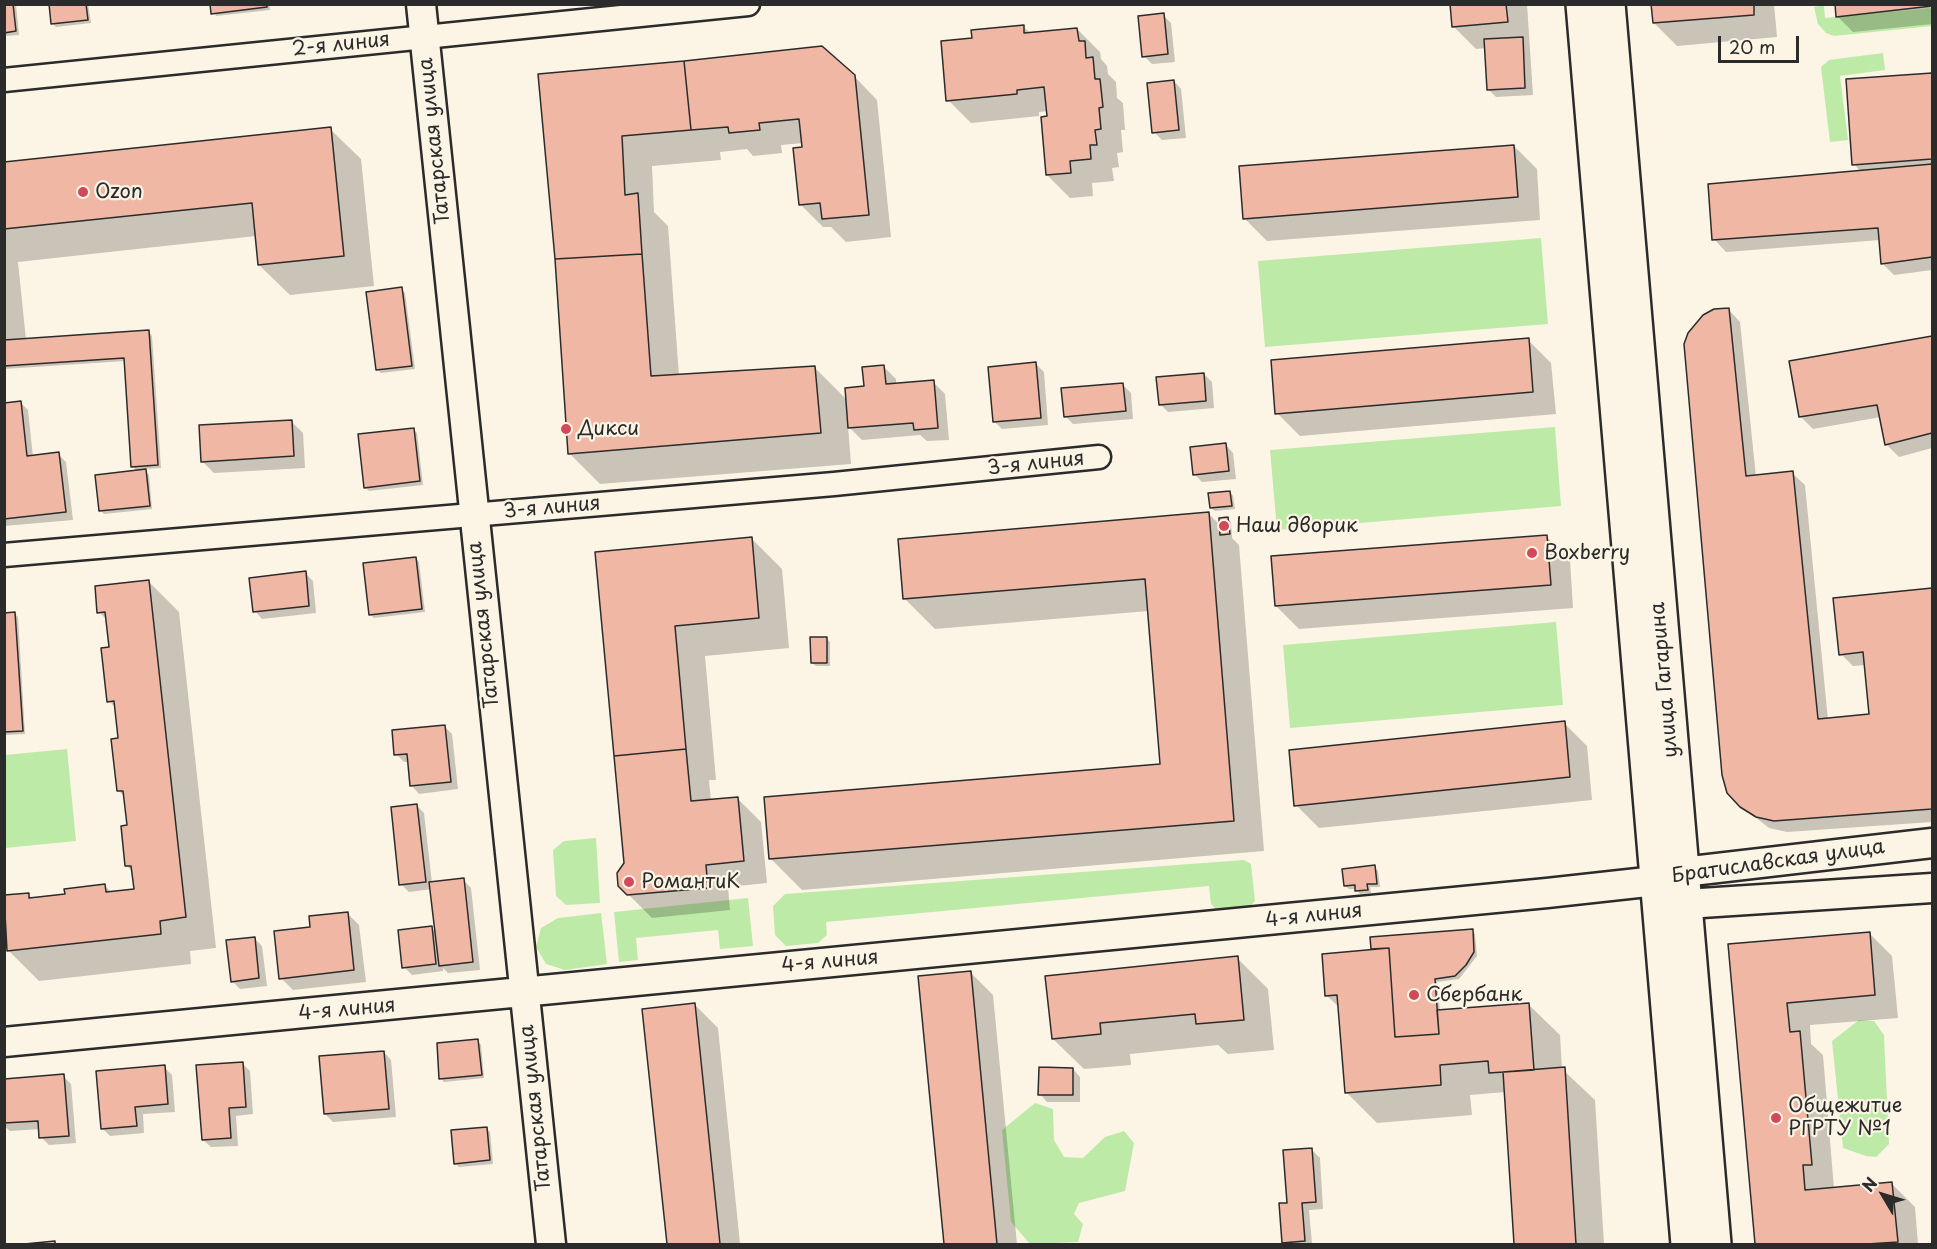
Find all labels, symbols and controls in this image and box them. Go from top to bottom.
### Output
scale bar [1721,24,1802,62]
street label: 2-я линия [291,28,391,62]
text: 20 m [1729,33,1775,60]
street label: Татарская улица [414,57,456,225]
place label: Ozon [95,180,143,204]
marker: Ozon [76,185,90,199]
place label: Дикси [578,417,639,441]
marker: Дикси [559,422,573,436]
street label: 3-я линия [986,447,1086,481]
street label: 3-я линия [502,492,602,524]
place label: Наш дворик [1236,514,1358,538]
marker: Наш дворик [1217,519,1231,533]
street label: Татарская улица [463,541,505,709]
place label: Boxberry [1544,541,1630,565]
marker: Boxberry [1525,546,1539,560]
street label: улица Гагарина [1646,601,1684,759]
street label: Братиславская улица [1670,835,1886,889]
place label: РомантиК [641,870,740,894]
marker: РомантиК [622,875,636,889]
street label: 4-я линия [1264,899,1364,933]
street label: 4-я линия [780,946,880,978]
place label: Сбербанк [1426,983,1522,1007]
marker: Сбербанк [1407,988,1421,1002]
street label: 4-я линия [297,994,397,1026]
street label: Татарская улица [515,1024,557,1192]
place label: Общежитие РГРТУ №1 [1788,1094,1902,1141]
marker: Общежитие РГРТУ №1 [1769,1111,1783,1125]
north arrow [1853,1165,1913,1225]
text: N [1855,1172,1882,1196]

